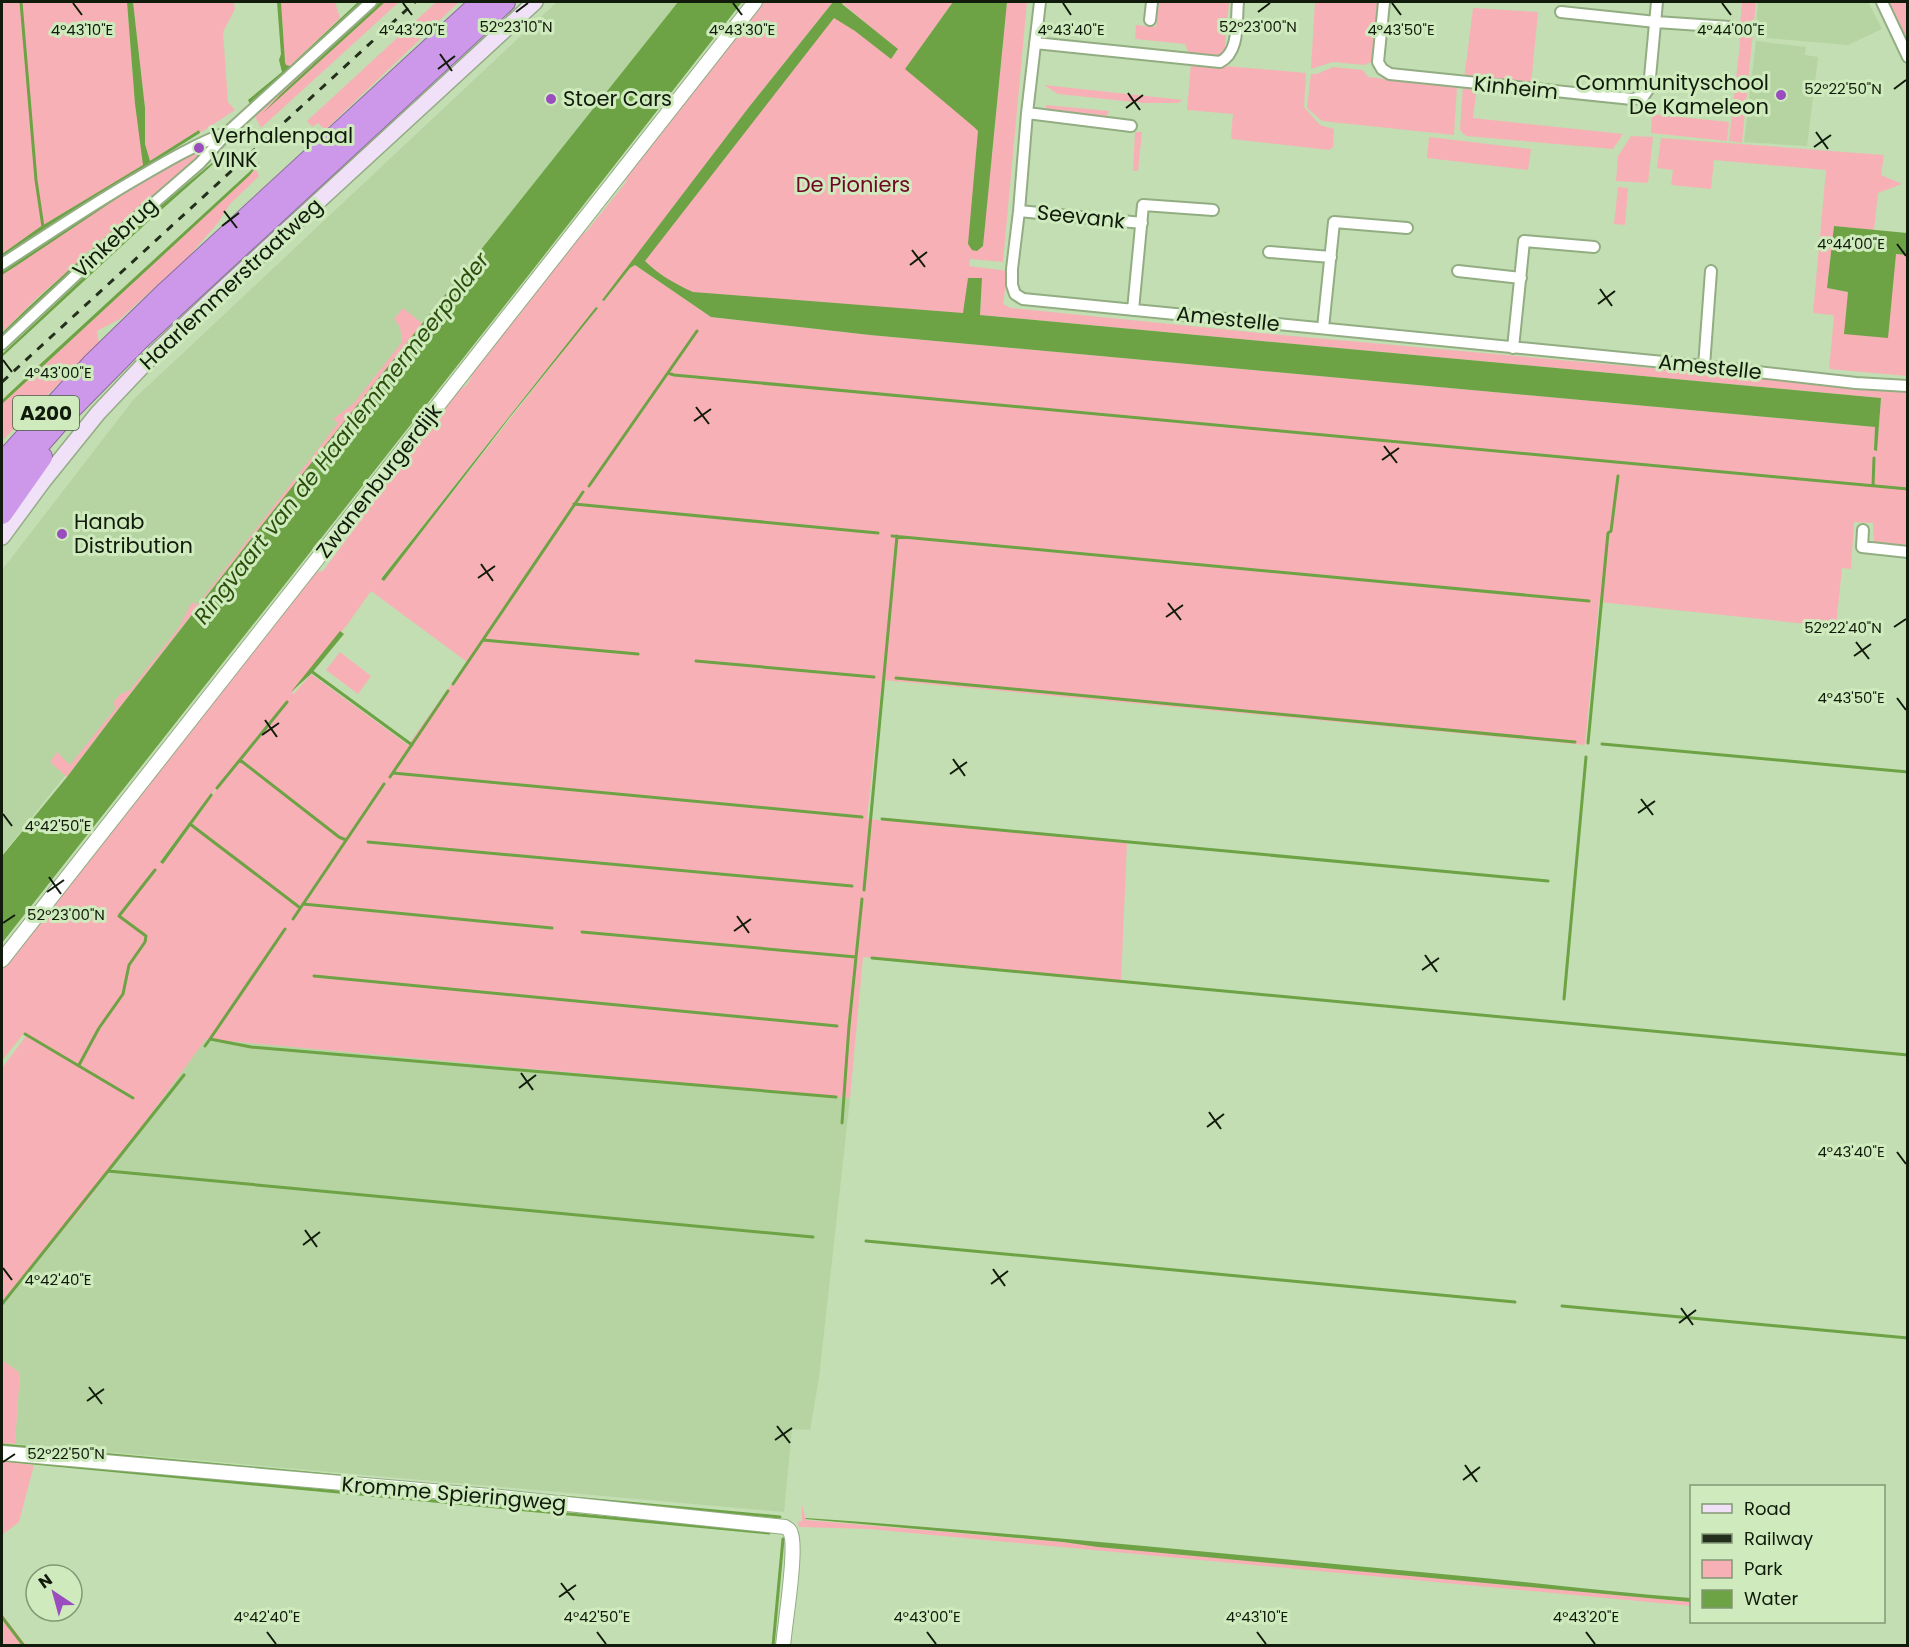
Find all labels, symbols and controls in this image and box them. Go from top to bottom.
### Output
text: 52°23'10"N [479,16,553,37]
text: 52°23'00"N [1219,16,1297,37]
text: 4°43'10"E [51,19,113,40]
text: 4°43'20"E [379,19,445,40]
text: 4°43'30"E [709,19,775,40]
text: 4°43'40"E [1037,19,1105,40]
text: 4°43'50"E [1367,19,1435,40]
text: 4°44'00"E [1697,19,1765,40]
place label: Communityschool De Kameleon [1575,68,1769,121]
street label: Kinheim [1473,69,1560,106]
text: 52°22'50"N [1804,78,1882,99]
place label: Stoer Cars [563,84,672,113]
marker: Communityschool De Kameleon [1774,88,1788,102]
marker: Stoer Cars [544,92,558,106]
place label: Verhalenpaal VINK [211,121,353,174]
marker: Verhalenpaal VINK [192,141,206,155]
park label: De Pioniers [796,170,910,199]
street label: Vinkebrug [66,191,163,284]
street label: Haarlemmerstraatweg [133,191,328,376]
street label: Seevank [1035,197,1127,236]
text: 4°44'00"E [1817,233,1885,254]
water label: Ringvaart van de Haarlemmermeerpolder [186,245,497,631]
street label: Amestelle [1175,299,1281,338]
street label: Amestelle [1657,347,1763,386]
text: 4°43'00"E [24,362,92,383]
road number: A200 [13,396,79,430]
street label: Zwanenburgerdijk [309,397,448,564]
place label: Hanab Distribution [74,507,193,560]
marker: Hanab Distribution [55,527,69,541]
text: 52°22'40"N [1804,617,1882,638]
text: 4°43'50"E [1817,687,1885,708]
text: 4°42'50"E [25,815,91,836]
text: 52°23'00"N [27,904,105,925]
text: 4°43'40"E [1817,1141,1885,1162]
text: 4°42'40"E [25,1269,91,1290]
text: 52°22'50"N [27,1443,105,1464]
street label: Kromme Spieringweg [340,1469,568,1518]
legend [1690,1485,1885,1623]
text: Road [1744,1496,1791,1521]
text: Railway [1744,1526,1813,1551]
text: Park [1744,1556,1783,1581]
north arrow [24,1563,84,1623]
text: N [34,1568,57,1594]
text: Water [1744,1586,1798,1611]
text: 4°42'40"E [234,1606,300,1627]
text: 4°42'50"E [564,1606,630,1627]
text: 4°43'00"E [893,1606,961,1627]
text: 4°43'10"E [1226,1606,1288,1627]
text: 4°43'20"E [1553,1606,1619,1627]

